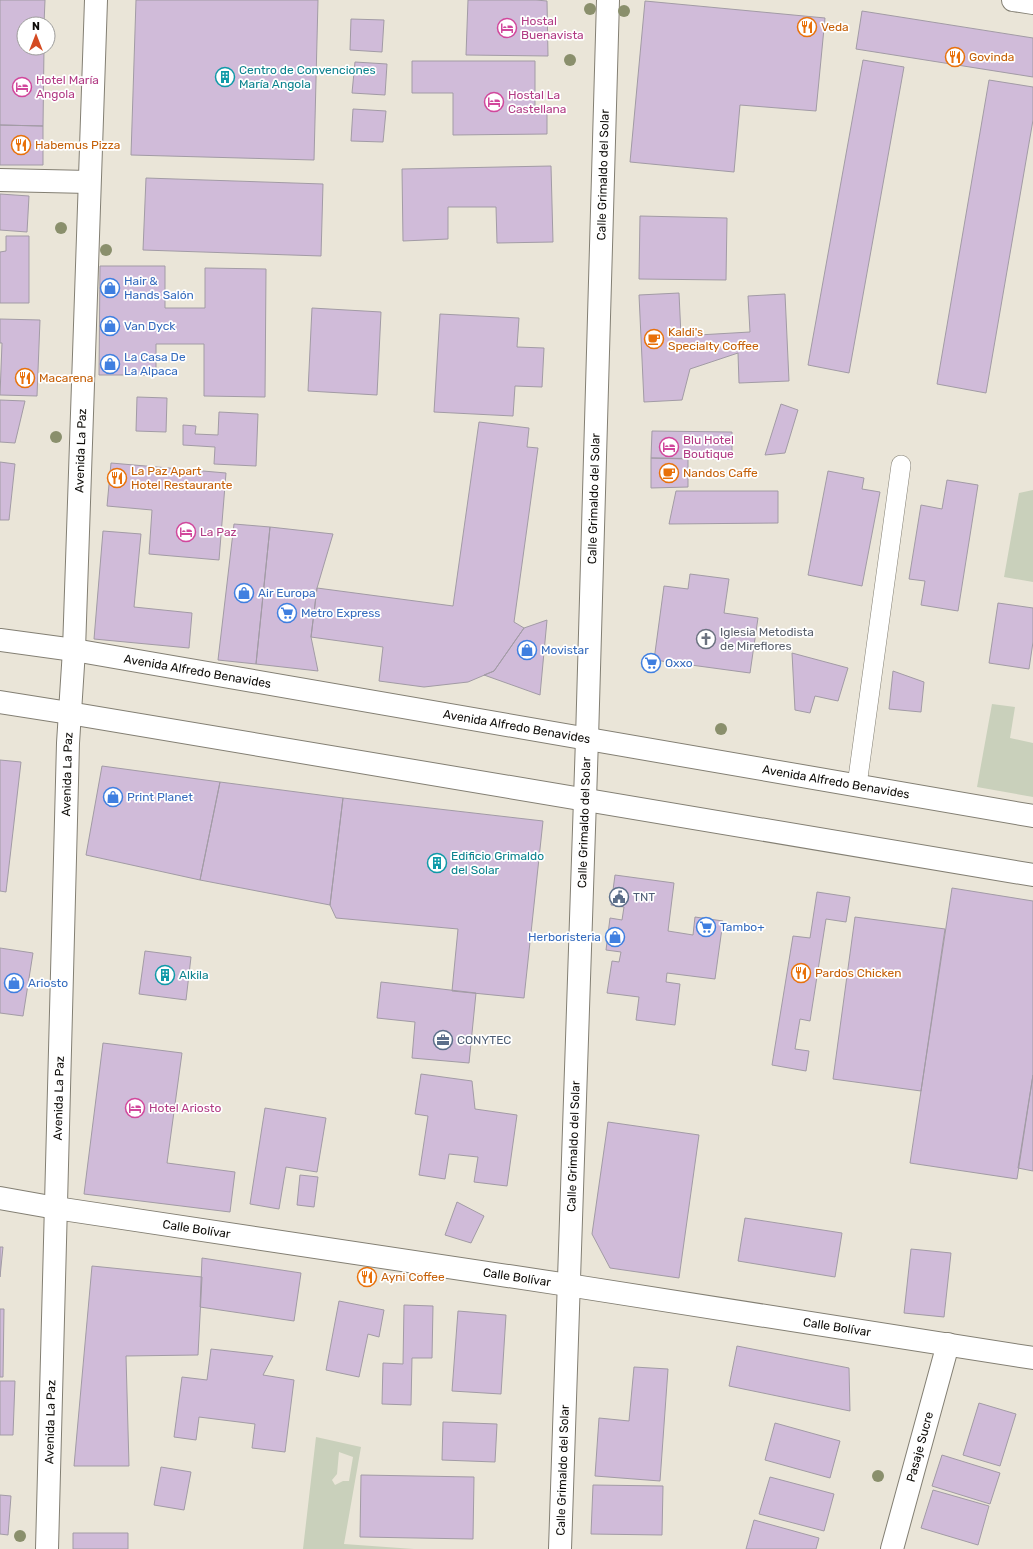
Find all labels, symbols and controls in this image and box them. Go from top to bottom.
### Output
place label: Hostal Buenavista [521,14,584,42]
north arrow [16,16,56,56]
restaurant icon: Veda [796,16,818,38]
hotel icon: Hostal Buenavista [496,17,518,39]
text: N [32,20,40,33]
place label: Veda [821,20,849,34]
restaurant icon: Govinda [944,46,966,68]
place label: Govinda [969,50,1014,64]
place label: Centro de Convenciones María Angola [239,63,376,91]
building icon: Centro de Convenciones María Angola [214,66,236,88]
place label: Hotel María Angola [36,73,99,101]
hotel icon: Hotel María Angola [11,76,33,98]
place label: Hostal La Castellana [508,88,567,116]
hotel icon: Hostal La Castellana [483,91,505,113]
street label: Calle Grimaldo del Solar [594,108,612,240]
restaurant icon: Habemus Pizza [10,134,32,156]
place label: Habemus Pizza [35,138,120,152]
place label: Hair & Hands Salón [124,274,194,302]
shop icon: Hair & Hands Salón [99,277,121,299]
shop icon: Van Dyck [99,315,121,337]
place label: Van Dyck [124,319,176,333]
place label: Kaldi's Specialty Coffee [668,325,759,353]
cafe icon: Kaldi's Specialty Coffee [643,328,665,350]
place label: La Casa De La Alpaca [124,350,186,378]
shop icon: La Casa De La Alpaca [99,353,121,375]
restaurant icon: Macarena [14,367,36,389]
place label: Macarena [39,371,93,385]
street label: Avenida La Paz [72,408,89,493]
street label: Calle Grimaldo del Solar [585,432,603,564]
place label: Blu Hotel Boutique [683,433,734,461]
hotel icon: Blu Hotel Boutique [658,436,680,458]
cafe icon: Nandos Caffe [658,462,680,484]
place label: La Paz Apart Hotel Restaurante [131,464,233,492]
place label: Nandos Caffe [683,466,758,480]
restaurant icon: La Paz Apart Hotel Restaurante [106,467,128,489]
hotel icon: La Paz [175,521,197,543]
place label: La Paz [200,525,237,539]
shop icon: Air Europa [233,582,255,604]
place label: Air Europa [258,586,316,600]
supermarket icon: Metro Express [276,602,298,624]
place label: Metro Express [301,606,380,620]
place label: Iglesia Metodista de Mireflores [720,625,814,653]
church icon: Iglesia Metodista de Mireflores [695,628,717,650]
shop icon: Movistar [516,639,538,661]
place label: Movistar [541,643,589,657]
street label: Avenida Alfredo Benavides [123,652,272,691]
supermarket icon: Oxxo [640,652,662,674]
place label: Oxxo [665,656,693,670]
street label: Avenida Alfredo Benavides [442,707,591,746]
street label: Avenida La Paz [59,732,76,817]
street label: Calle Grimaldo del Solar [575,756,593,888]
street label: Avenida Alfredo Benavides [761,762,911,802]
shop icon: Print Planet [102,786,124,808]
place label: Print Planet [127,790,193,804]
place label: Edificio Grimaldo del Solar [451,849,544,877]
building icon: Edificio Grimaldo del Solar [426,852,448,874]
public building icon: TNT [608,886,630,908]
place label: TNT [633,890,655,904]
supermarket icon: Tambo+ [695,916,717,938]
place label: Tambo+ [720,920,765,934]
shop icon: Herboristeria [604,926,626,948]
place label: Herboristeria [528,930,601,944]
restaurant icon: Pardos Chicken [790,962,812,984]
building icon: Alkila [154,964,176,986]
place label: Pardos Chicken [815,966,901,980]
place label: Alkila [179,968,209,982]
shop icon: Ariosto [3,972,25,994]
place label: Ariosto [28,976,68,990]
office icon: CONYTEC [432,1029,454,1051]
place label: CONYTEC [457,1033,511,1047]
street label: Avenida La Paz [51,1056,67,1141]
street label: Calle Grimaldo del Solar [564,1080,583,1212]
hotel icon: Hotel Ariosto [124,1097,146,1119]
place label: Hotel Ariosto [149,1101,222,1115]
street label: Calle Bolívar [162,1217,232,1241]
street label: Calle Bolívar [482,1265,552,1289]
restaurant icon: Ayni Coffee [356,1266,378,1288]
place label: Ayni Coffee [381,1270,445,1284]
street label: Calle Bolívar [802,1315,872,1340]
street label: Avenida La Paz [42,1380,58,1464]
street label: Calle Grimaldo del Solar [553,1404,572,1536]
street label: Pasaje Sucre [904,1410,936,1483]

